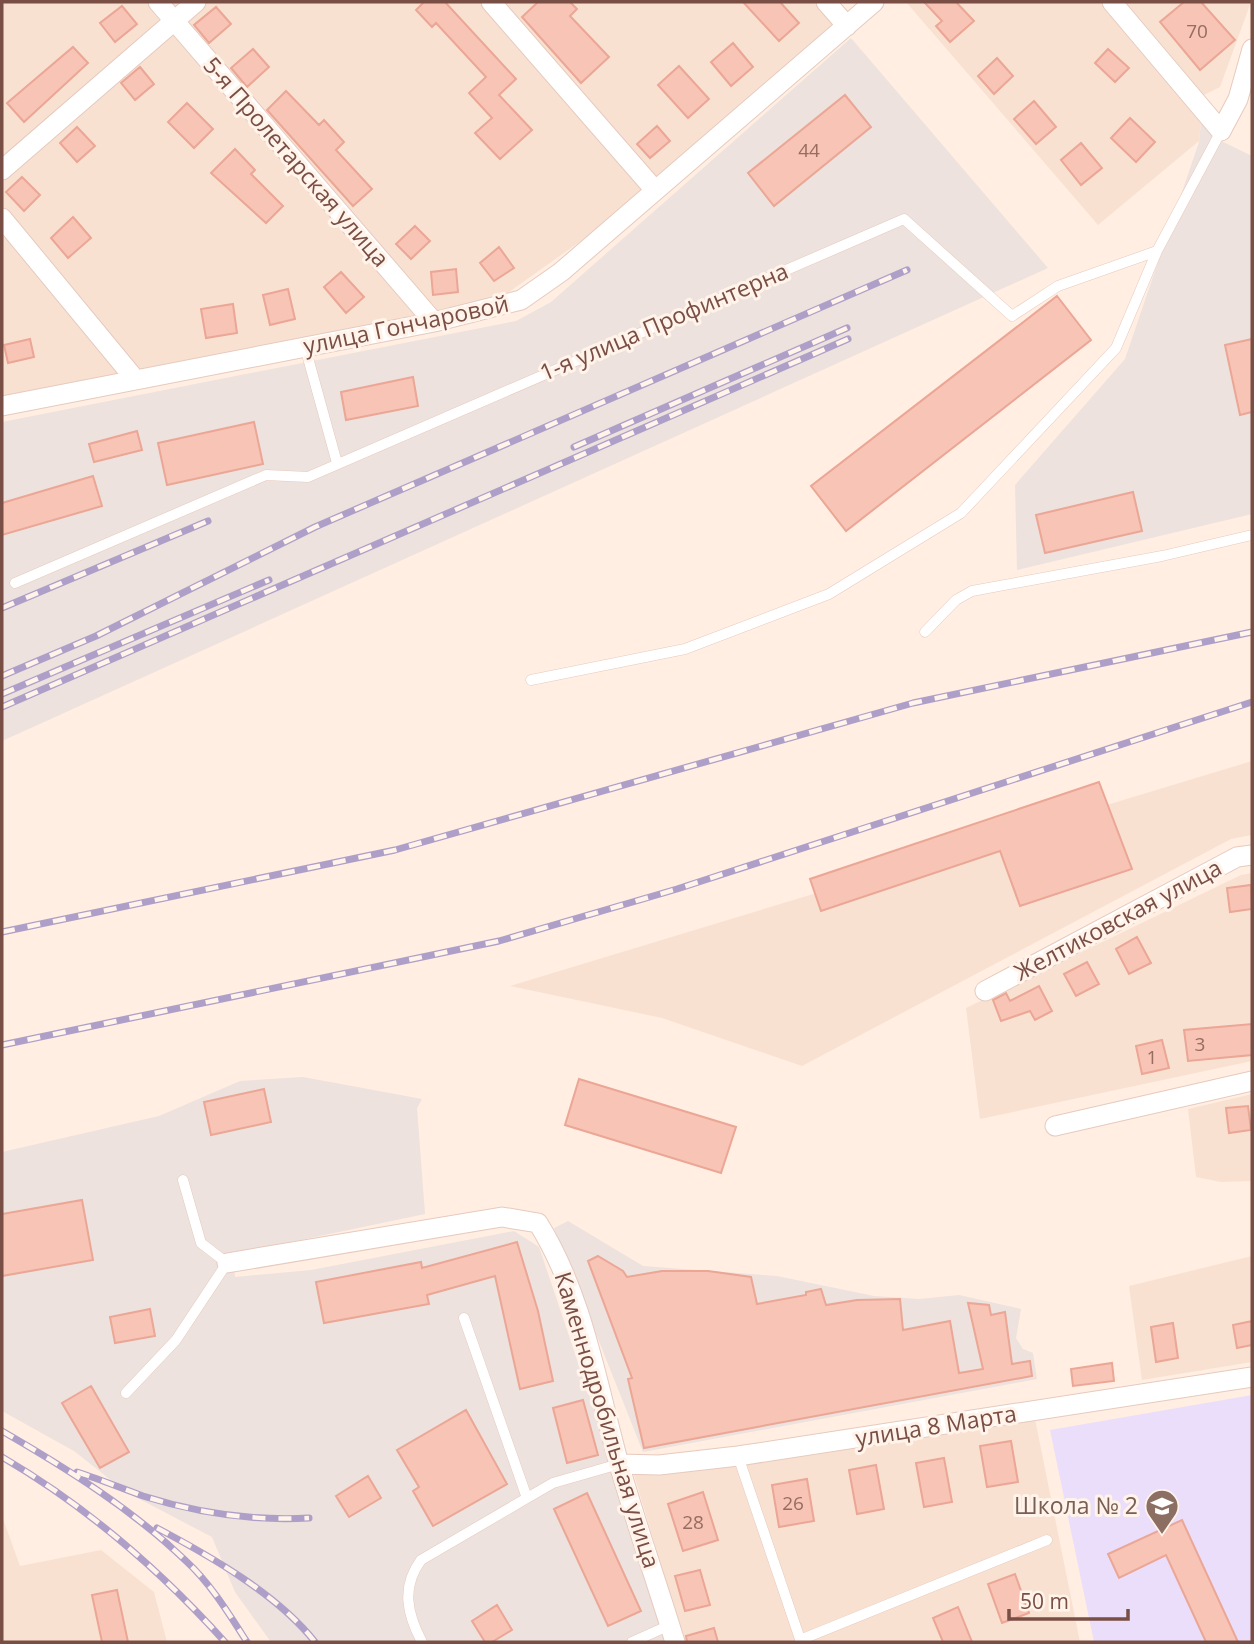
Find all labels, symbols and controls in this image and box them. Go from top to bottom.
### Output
house number: 70 [1186,18,1208,44]
street label: 5-я Пролетарская улица [197,50,397,273]
house number: 44 [798,137,820,163]
street label: 1-я улица Профинтерна [534,254,793,388]
street label: улица Гончаровой [300,287,511,361]
street label: Желтиковская улица [1008,851,1227,987]
house number: 3 [1195,1031,1205,1057]
house number: 1 [1147,1044,1157,1070]
street label: Каменнодробильная улица [548,1268,668,1572]
street label: улица 8 Марта [853,1396,1019,1454]
school or university icon: Школа № 2 [1143,1487,1181,1536]
place label: Школа № 2 [1014,1489,1138,1521]
house number: 26 [782,1490,804,1516]
house number: 28 [682,1509,704,1535]
scale bar [1009,1578,1128,1622]
text: 50 m [1020,1587,1069,1615]

